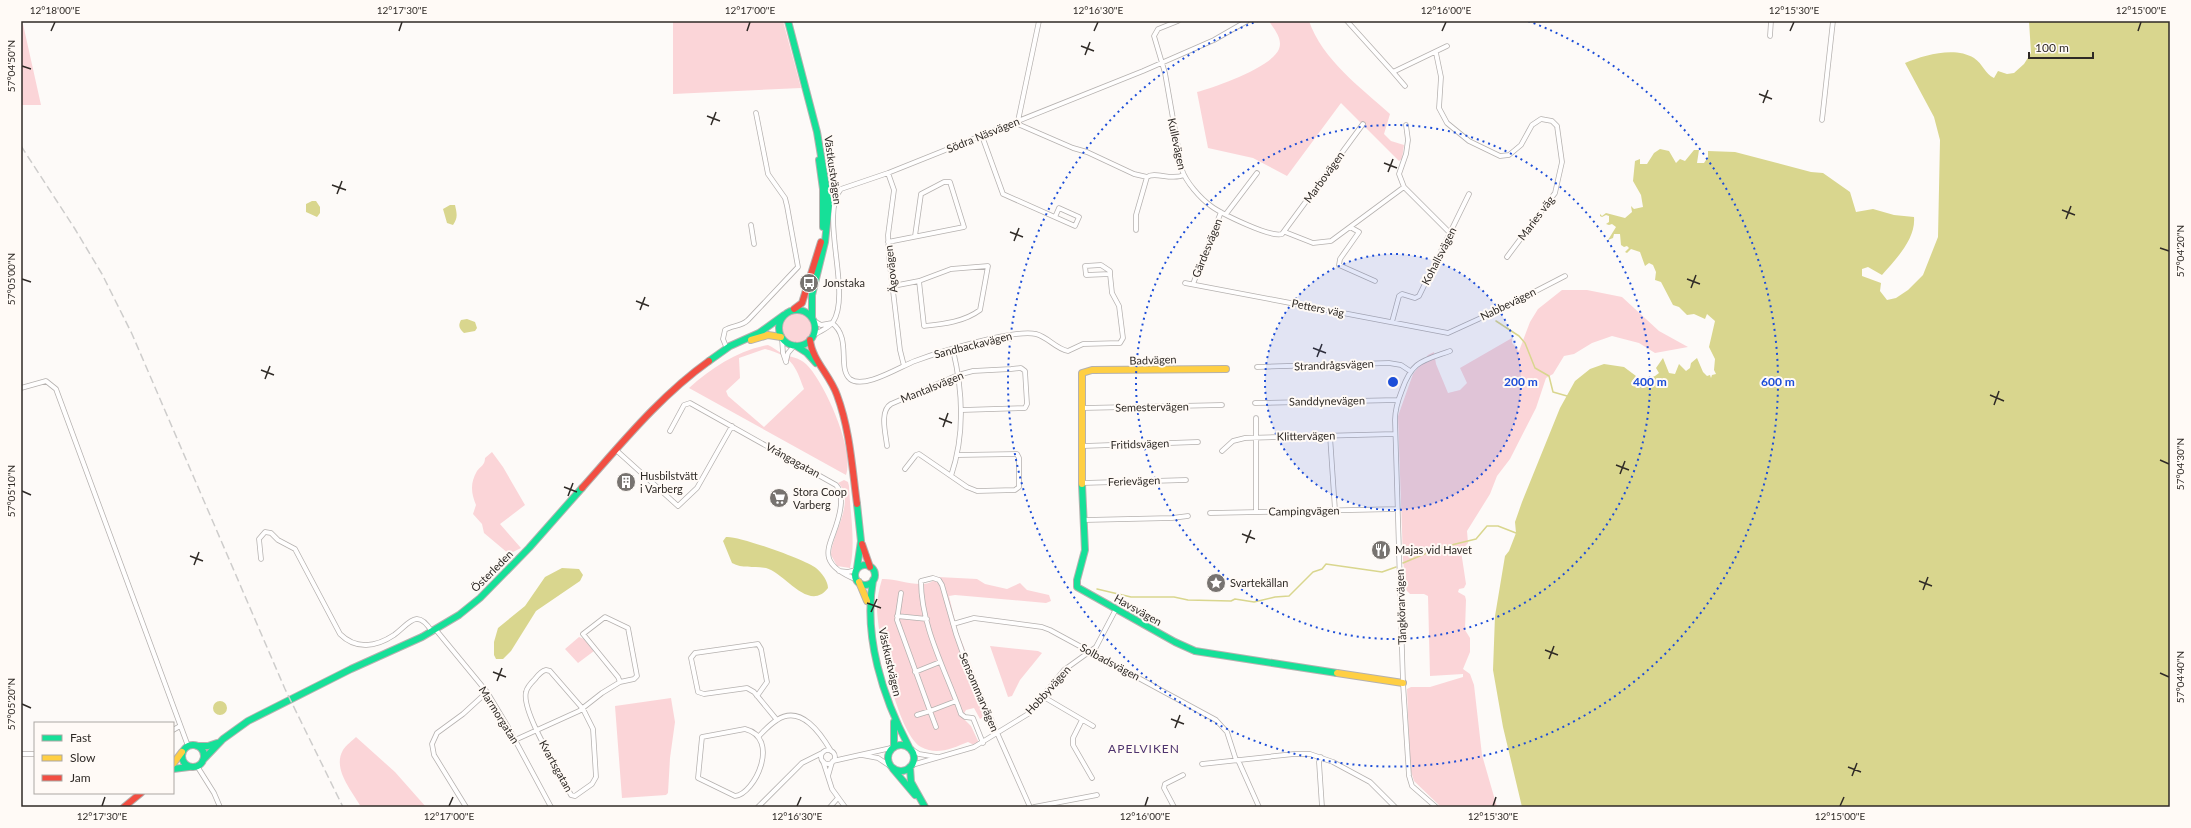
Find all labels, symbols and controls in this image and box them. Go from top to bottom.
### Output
text: 12°18'00"E [30,4,80,16]
text: 12°17'30"E [377,4,427,16]
text: 12°17'00"E [725,4,775,16]
text: 12°16'30"E [1073,4,1123,16]
text: 12°16'00"E [1421,4,1471,16]
text: 12°15'30"E [1769,4,1819,16]
text: 12°15'00"E [2116,4,2166,16]
scale bar [2029,34,2093,60]
text: 57°04'50"N [5,40,17,92]
text: 100 m [2035,40,2069,55]
street label: Södra Näsvägen [944,114,1021,155]
street label: Kullevägen [1166,117,1189,171]
street label: Västkustvägen [822,134,845,205]
street label: Marbovägen [1301,148,1347,205]
street label: Maries väg [1515,193,1557,242]
street label: Gärdesvägen [1189,216,1224,279]
street label: Kohallsvägen [1418,225,1459,287]
text: 57°04'20"N [2174,225,2186,277]
street label: Ägovägen [882,245,899,293]
text: 57°05'00"N [5,253,17,305]
bus stop icon: Jonstaka [798,272,820,294]
place label: Jonstaka [823,276,865,289]
street label: Nabbevägen [1478,284,1538,323]
street label: Petters väg [1291,296,1346,319]
street label: Sandbackavägen [932,329,1013,361]
street label: Badvägen [1129,352,1177,367]
street label: Strandrågsvägen [1294,357,1374,372]
street label: Mantalsvägen [898,368,965,405]
text: 200 m [1504,374,1538,389]
text: 400 m [1633,374,1667,389]
text: 600 m [1761,374,1795,389]
centre of rings [1386,375,1400,389]
street label: Sanddynevägen [1289,393,1365,408]
street label: Semestervägen [1115,399,1189,414]
street label: Klittervägen [1277,428,1335,443]
street label: Fritidsvägen [1110,436,1169,451]
text: 57°04'30"N [2174,438,2186,490]
street label: Vrångagatan [764,439,823,480]
text: 57°05'10"N [5,465,17,517]
place label: Husbilstvätt i Varberg [640,469,698,495]
building icon: Husbilstvätt i Varberg [615,471,637,493]
street label: Ferievägen [1108,473,1160,488]
place label: Stora Coop Varberg [793,485,847,511]
supermarket icon: Stora Coop Varberg [768,487,790,509]
street label: Campingvägen [1268,503,1340,518]
restaurant icon: Majas vid Havet [1370,539,1392,561]
place label: Majas vid Havet [1395,543,1472,556]
street label: Österleden [468,547,515,594]
street label: Tångkörarvägen [1393,569,1408,645]
place icon: Svartekällan [1205,572,1227,594]
place label: Svartekällan [1230,576,1288,589]
street label: Havsvägen [1112,591,1164,628]
street label: Västkustvägen [876,626,905,697]
street label: Solbadsvägen [1078,640,1142,683]
street label: Sensommarvägen [957,650,1002,733]
text: 57°04'40"N [2174,651,2186,703]
street label: Hobbyvägen [1022,663,1073,717]
text: 57°05'20"N [5,678,17,730]
street label: Marmorgatan [477,684,522,746]
legend [34,722,174,794]
text: Fast [70,730,92,745]
street label: Kvartsgatan [537,738,576,794]
district label: APELVIKEN [1108,741,1180,756]
text: Slow [70,750,96,765]
text: Jam [70,770,91,785]
text: 12°17'30"E [77,810,127,822]
text: 12°17'00"E [424,810,474,822]
text: 12°16'30"E [772,810,822,822]
text: 12°16'00"E [1120,810,1170,822]
text: 12°15'30"E [1468,810,1518,822]
text: 12°15'00"E [1815,810,1865,822]

